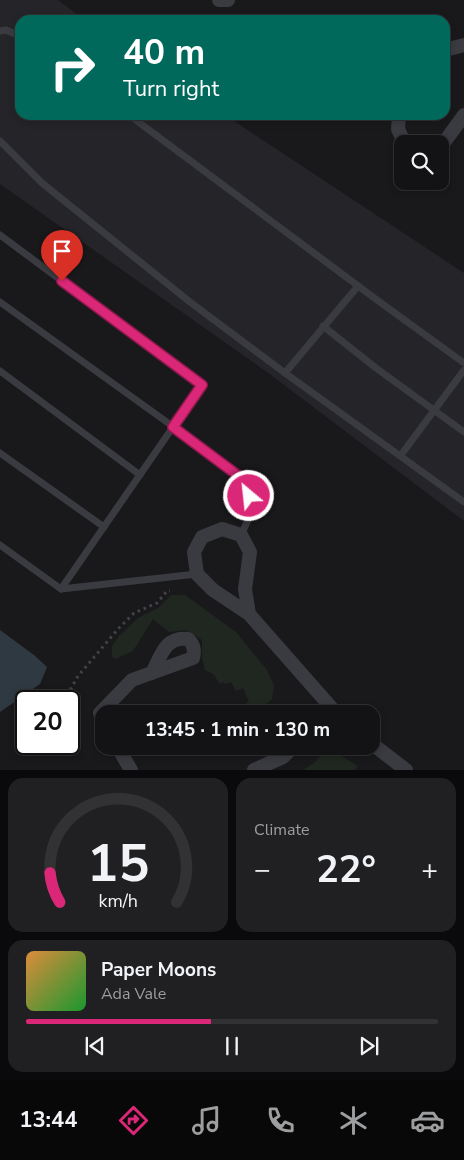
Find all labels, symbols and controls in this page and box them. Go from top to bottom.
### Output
text: 40 m [123,29,205,76]
icon: right [40,35,105,100]
text: Turn right [123,74,219,104]
map controls [394,135,449,190]
button: search [394,135,449,190]
pin [41,230,83,281]
icon: arrive [48,237,76,265]
position arrow [222,469,274,521]
speed limit sign: 20 [15,690,80,755]
text: 13:45 · 1 min · 130 m [145,717,330,743]
text: Climate [254,819,309,841]
text: 15 [87,828,149,899]
text: 22° [316,844,376,895]
text: − [254,851,271,889]
text: + [421,851,438,889]
text: km/h [98,889,138,913]
text: Paper Moons [101,957,216,983]
text: Ada Vale [101,983,166,1005]
icon: previous [81,1032,109,1060]
icon: pause [218,1032,246,1060]
icon: next [355,1032,383,1060]
icon: directions [116,1103,151,1138]
icon: music [189,1103,224,1138]
icon: phone [263,1103,298,1138]
icon: climate [336,1103,371,1138]
icon: car [410,1103,445,1138]
text: 13:44 [19,1105,77,1135]

